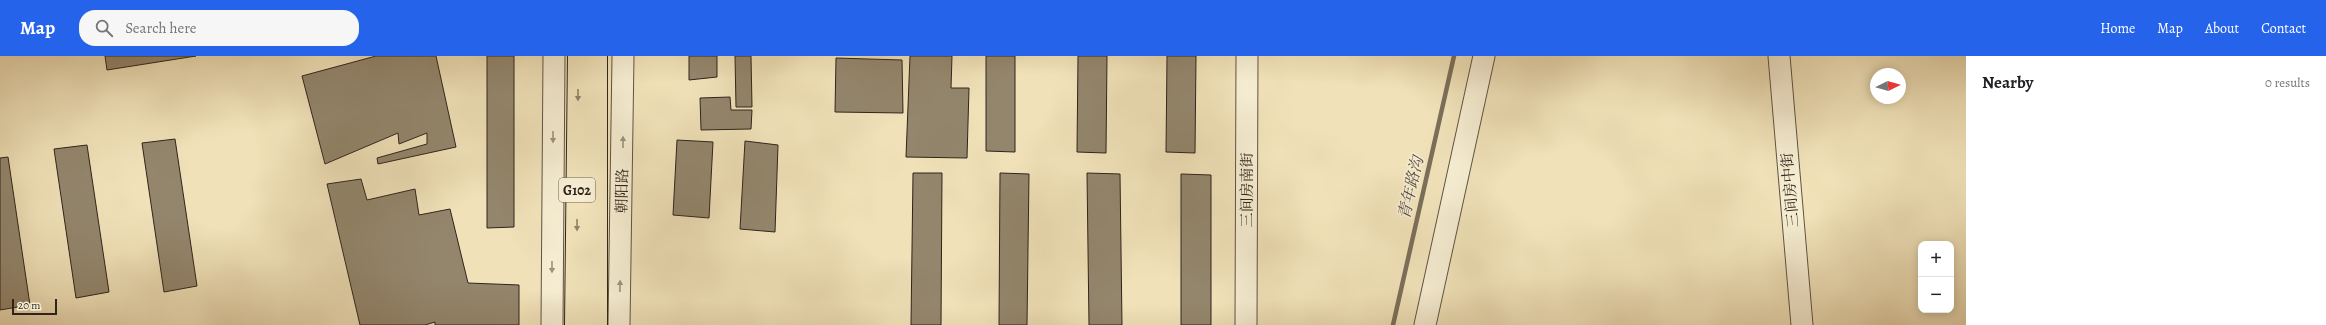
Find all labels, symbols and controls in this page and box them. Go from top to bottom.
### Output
search box [79,10,359,46]
text: Map [20,15,55,41]
icon: search [93,17,115,39]
text: Search here [125,18,197,38]
text: Home [2100,19,2135,38]
text: Map [2157,19,2183,38]
text: About [2205,19,2239,38]
text: Contact [2261,19,2306,38]
north arrow [1870,68,1906,104]
text: Nearby [1982,71,2033,94]
text: 0 results [2265,74,2310,91]
one-way arrow [575,89,581,102]
one-way arrow [550,131,556,144]
one-way arrow [620,135,626,148]
water label: 青年路沟 [1393,151,1430,222]
street label: 三间房南街 [1237,152,1257,228]
street label: 三间房中街 [1777,152,1803,228]
street label: 朝阳路 [612,168,632,214]
road number: G102 [559,178,595,202]
one-way arrow [574,219,580,232]
map controls [1918,241,1954,313]
button: + [1918,241,1954,277]
one-way arrow [549,261,555,274]
button: − [1918,277,1954,313]
one-way arrow [617,279,623,292]
scale bar [12,297,57,316]
text: 20 m [18,298,40,313]

